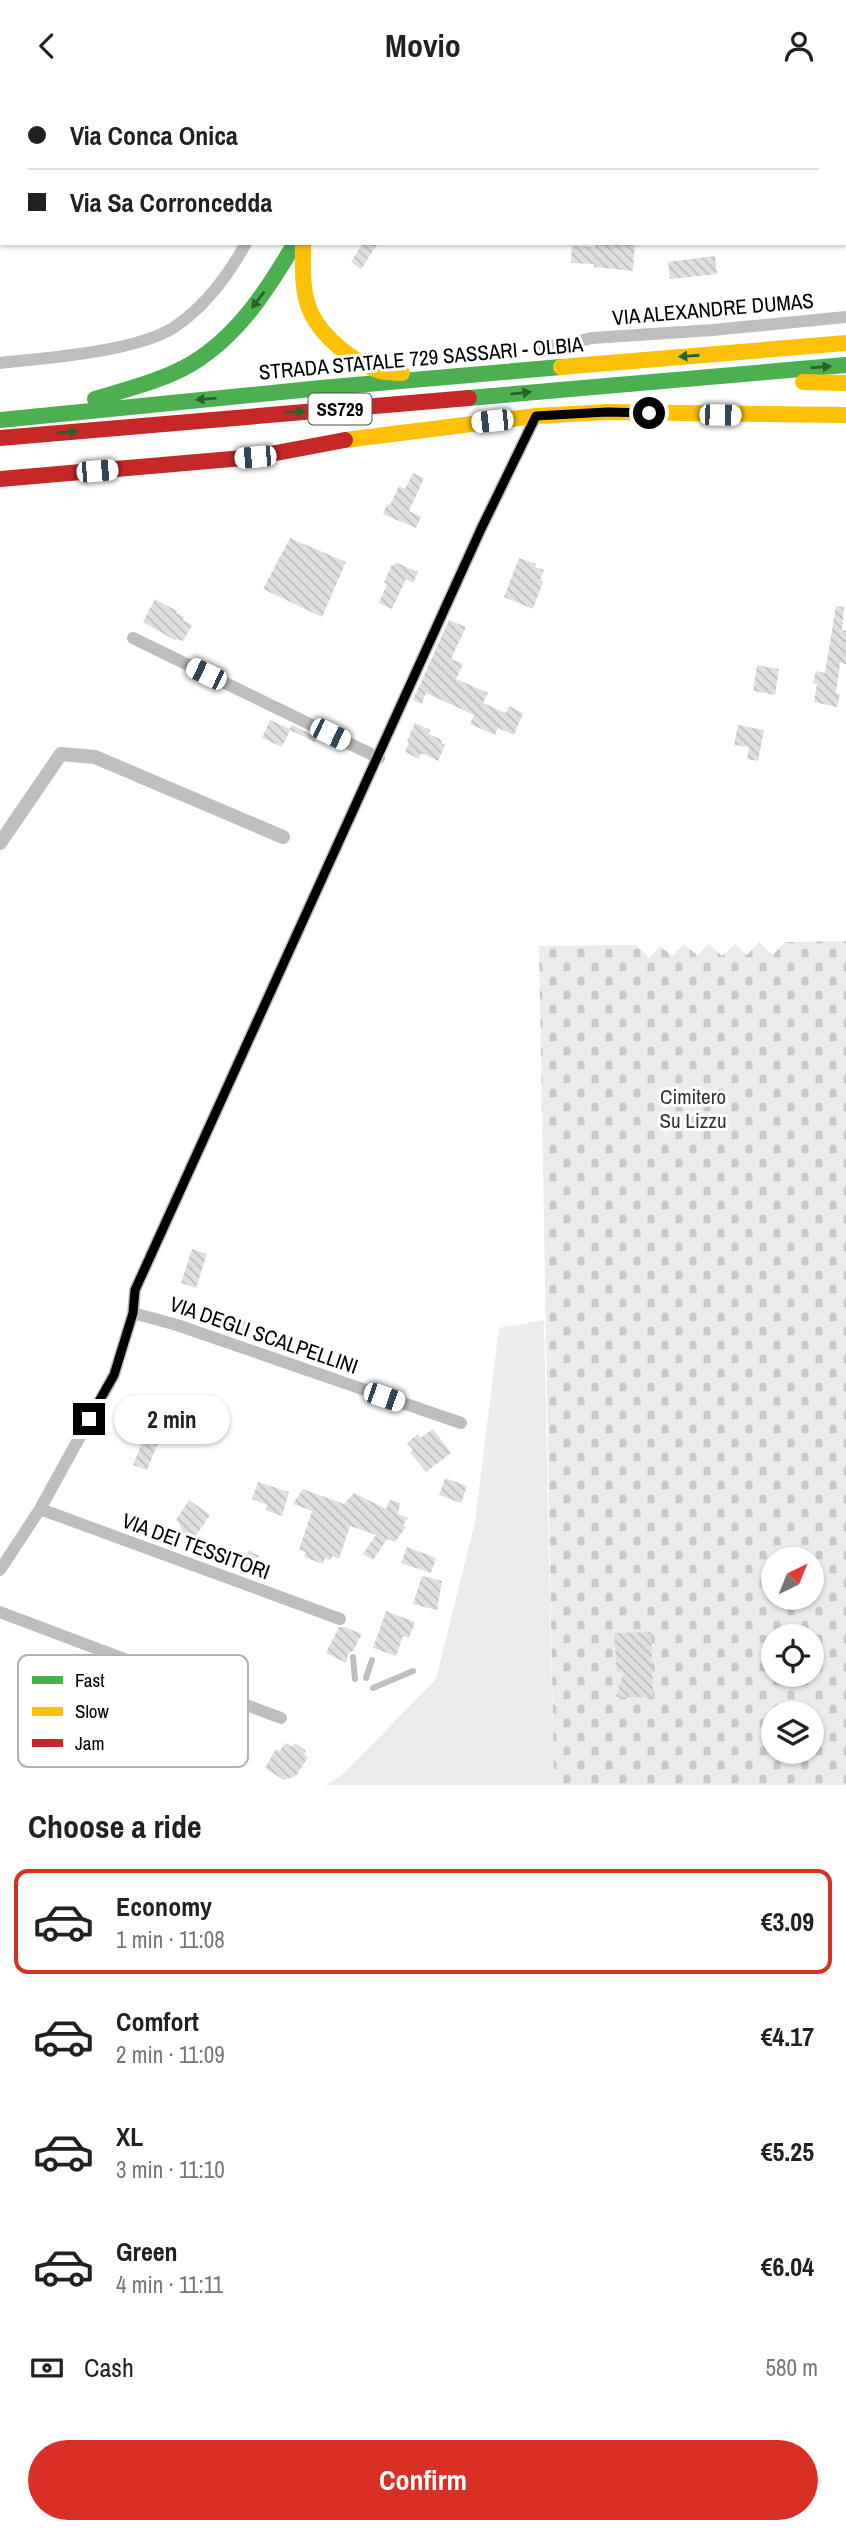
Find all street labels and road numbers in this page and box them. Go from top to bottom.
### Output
street label: VIA ALEXANDRE DUMAS [611,286,815,332]
street label: STRADA STATALE 729 SASSARI - OLBIA [258,329,585,387]
road number: SS729 [308,393,372,425]
street label: VIA DEGLI SCALPELLINI [166,1289,362,1381]
street label: VIA DEI TESSITORI [118,1506,274,1586]

